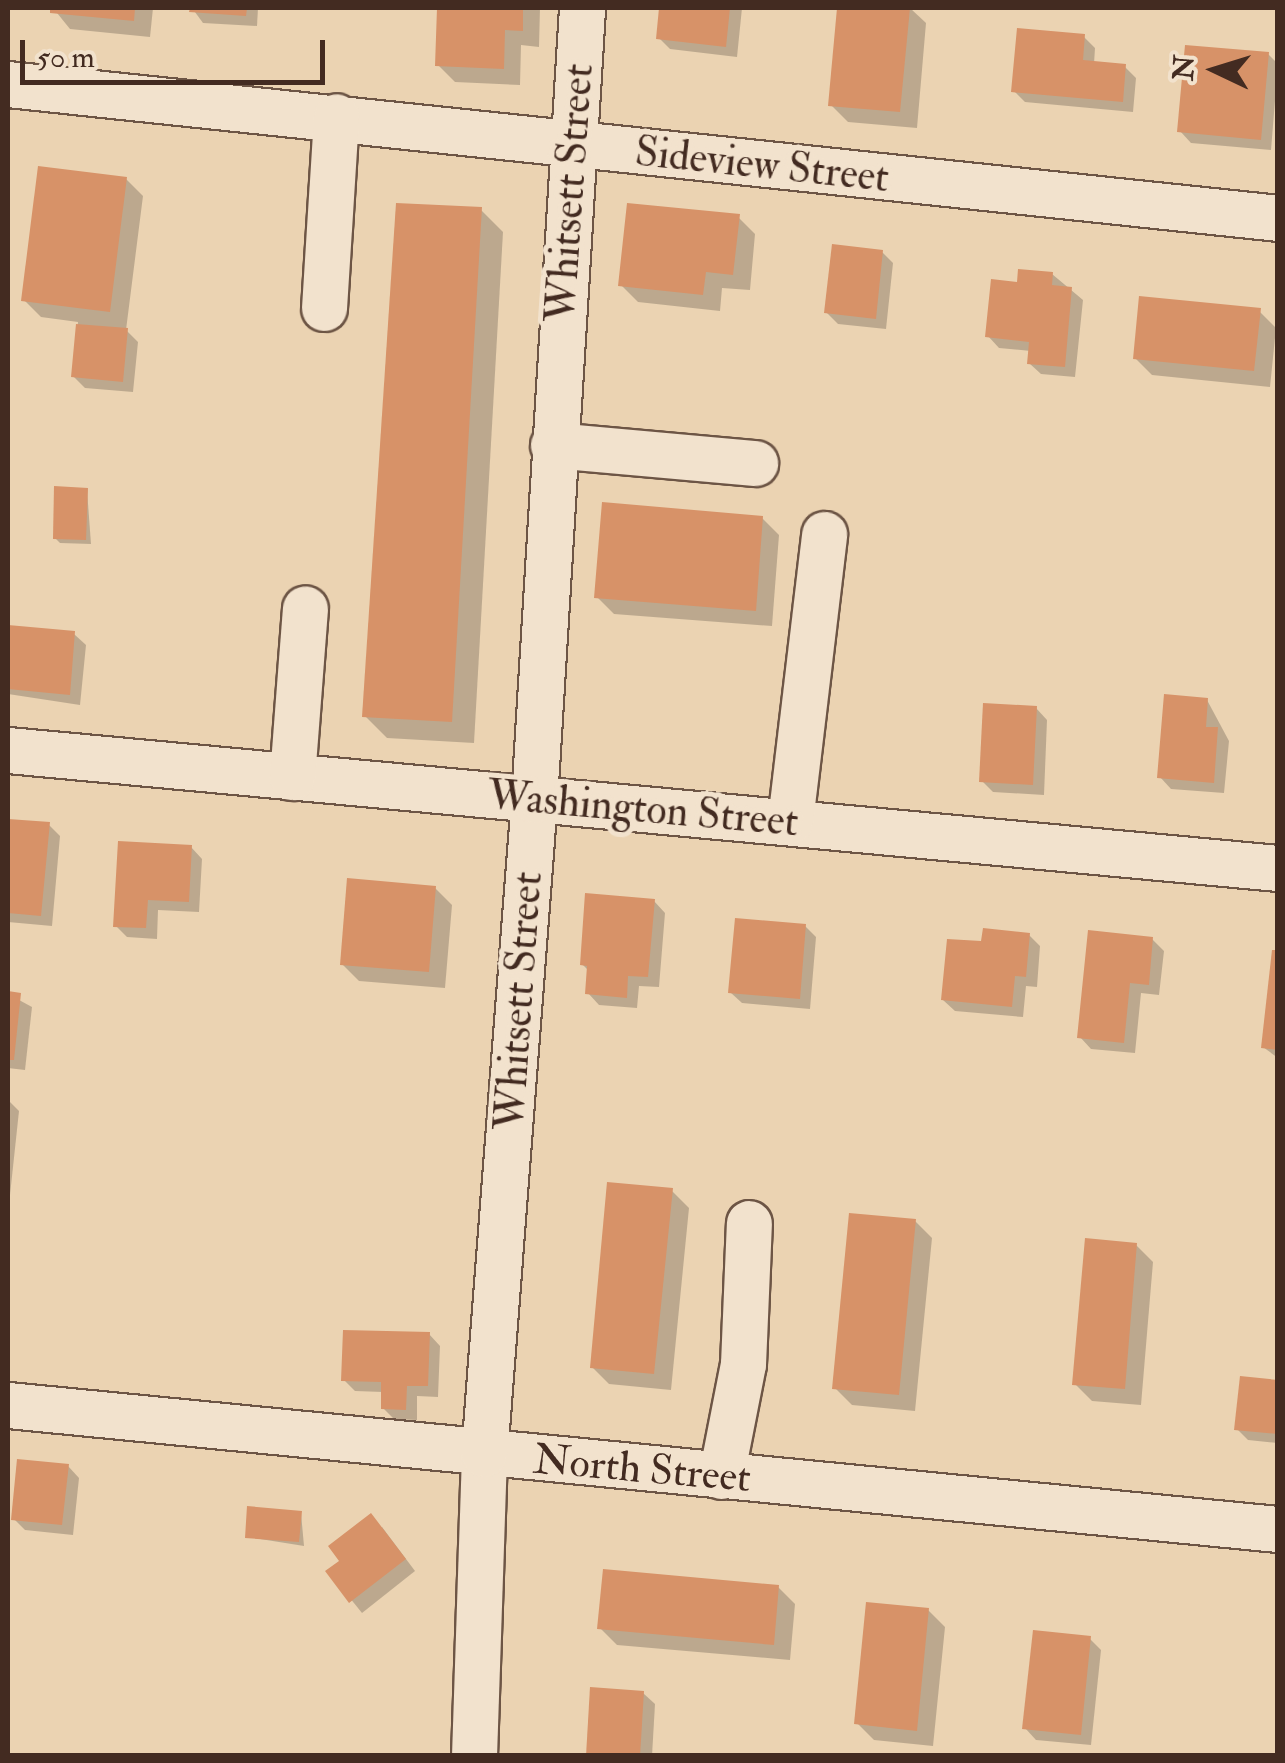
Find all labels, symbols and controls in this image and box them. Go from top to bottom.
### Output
scale bar [25,20,330,82]
north arrow [1165,20,1265,120]
text: 50 m [37,39,95,76]
text: N [1166,54,1203,82]
street label: Whitsett Street [536,62,604,324]
street label: Sideview Street [633,127,891,203]
street label: Washington Street [486,770,800,848]
street label: Whitsett Street [485,870,553,1132]
street label: North Street [531,1434,753,1504]

